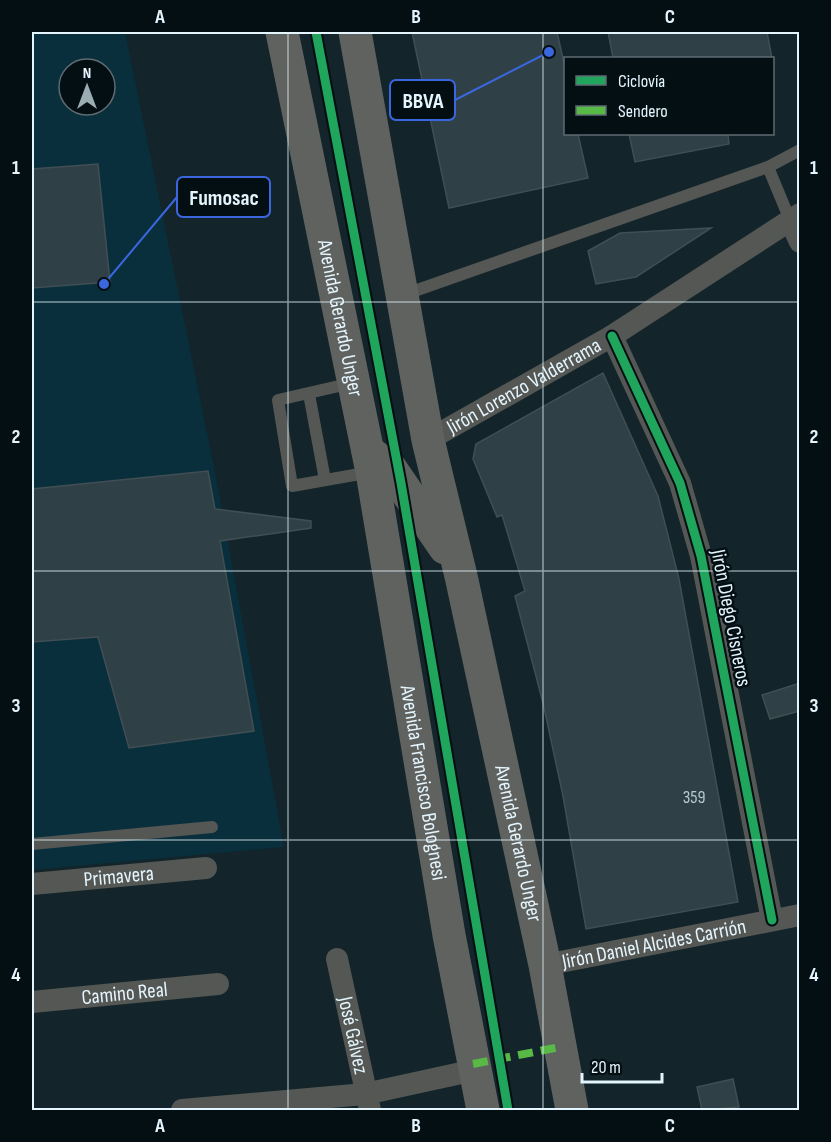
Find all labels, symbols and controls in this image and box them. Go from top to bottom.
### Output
text: A [154,5,165,29]
text: B [411,5,421,29]
text: C [665,5,675,29]
north arrow [57,57,117,117]
legend [564,57,774,135]
text: N [83,64,91,83]
text: Ciclovía [618,71,665,92]
callout: BBVA [390,80,455,120]
text: BBVA [402,88,444,115]
text: Sendero [618,101,668,122]
text: 1 [12,156,20,180]
text: 1 [810,156,818,180]
callout: Fumosac [177,177,270,217]
text: Fumosac [189,185,259,212]
street label: Avenida Gerardo Unger [312,236,369,399]
street label: Jirón Lorenzo Valderrama [441,332,605,440]
text: 2 [12,425,20,449]
text: 2 [810,425,818,449]
street label: Jirón Diego Cisneros [705,546,757,689]
street label: Avenida Francisco Bolognesi [395,682,452,882]
text: 3 [12,694,21,718]
text: 3 [810,694,819,718]
street label: Avenida Gerardo Unger [489,762,548,924]
house number: 359 [683,787,705,808]
street label: Primavera [82,860,155,892]
street label: Jirón Daniel Alcides Carrión [559,913,748,974]
text: 4 [11,963,21,987]
text: 4 [809,963,819,987]
street label: Camino Real [80,976,169,1010]
street label: José Gálvez [333,993,374,1077]
scale bar [582,1046,662,1084]
text: 20 m [591,1057,621,1078]
text: A [154,1114,165,1138]
text: B [411,1114,421,1138]
text: C [665,1114,675,1138]

